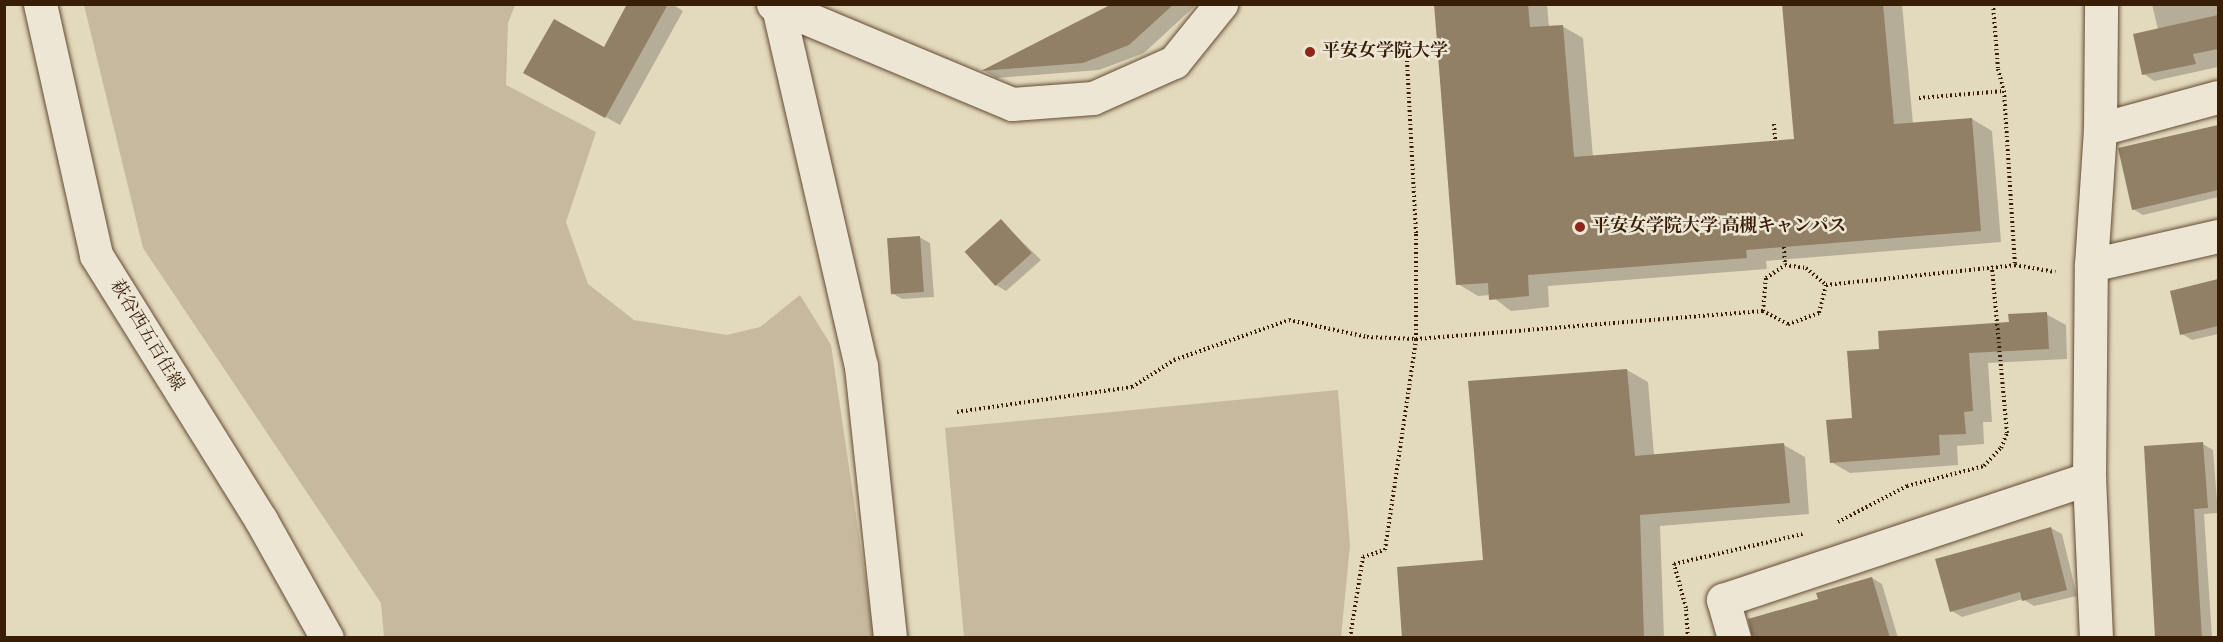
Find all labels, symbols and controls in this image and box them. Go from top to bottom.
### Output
place label: 平安女学院大学 [1322,41,1448,63]
marker: 平安女学院大学 [1303,45,1317,59]
place label: 平安女学院大学 高槻キャンパス [1592,216,1848,238]
marker: 平安女学院大学 高槻キャンパス [1573,220,1587,234]
street label: 萩谷西五百住線 [104,276,188,396]

